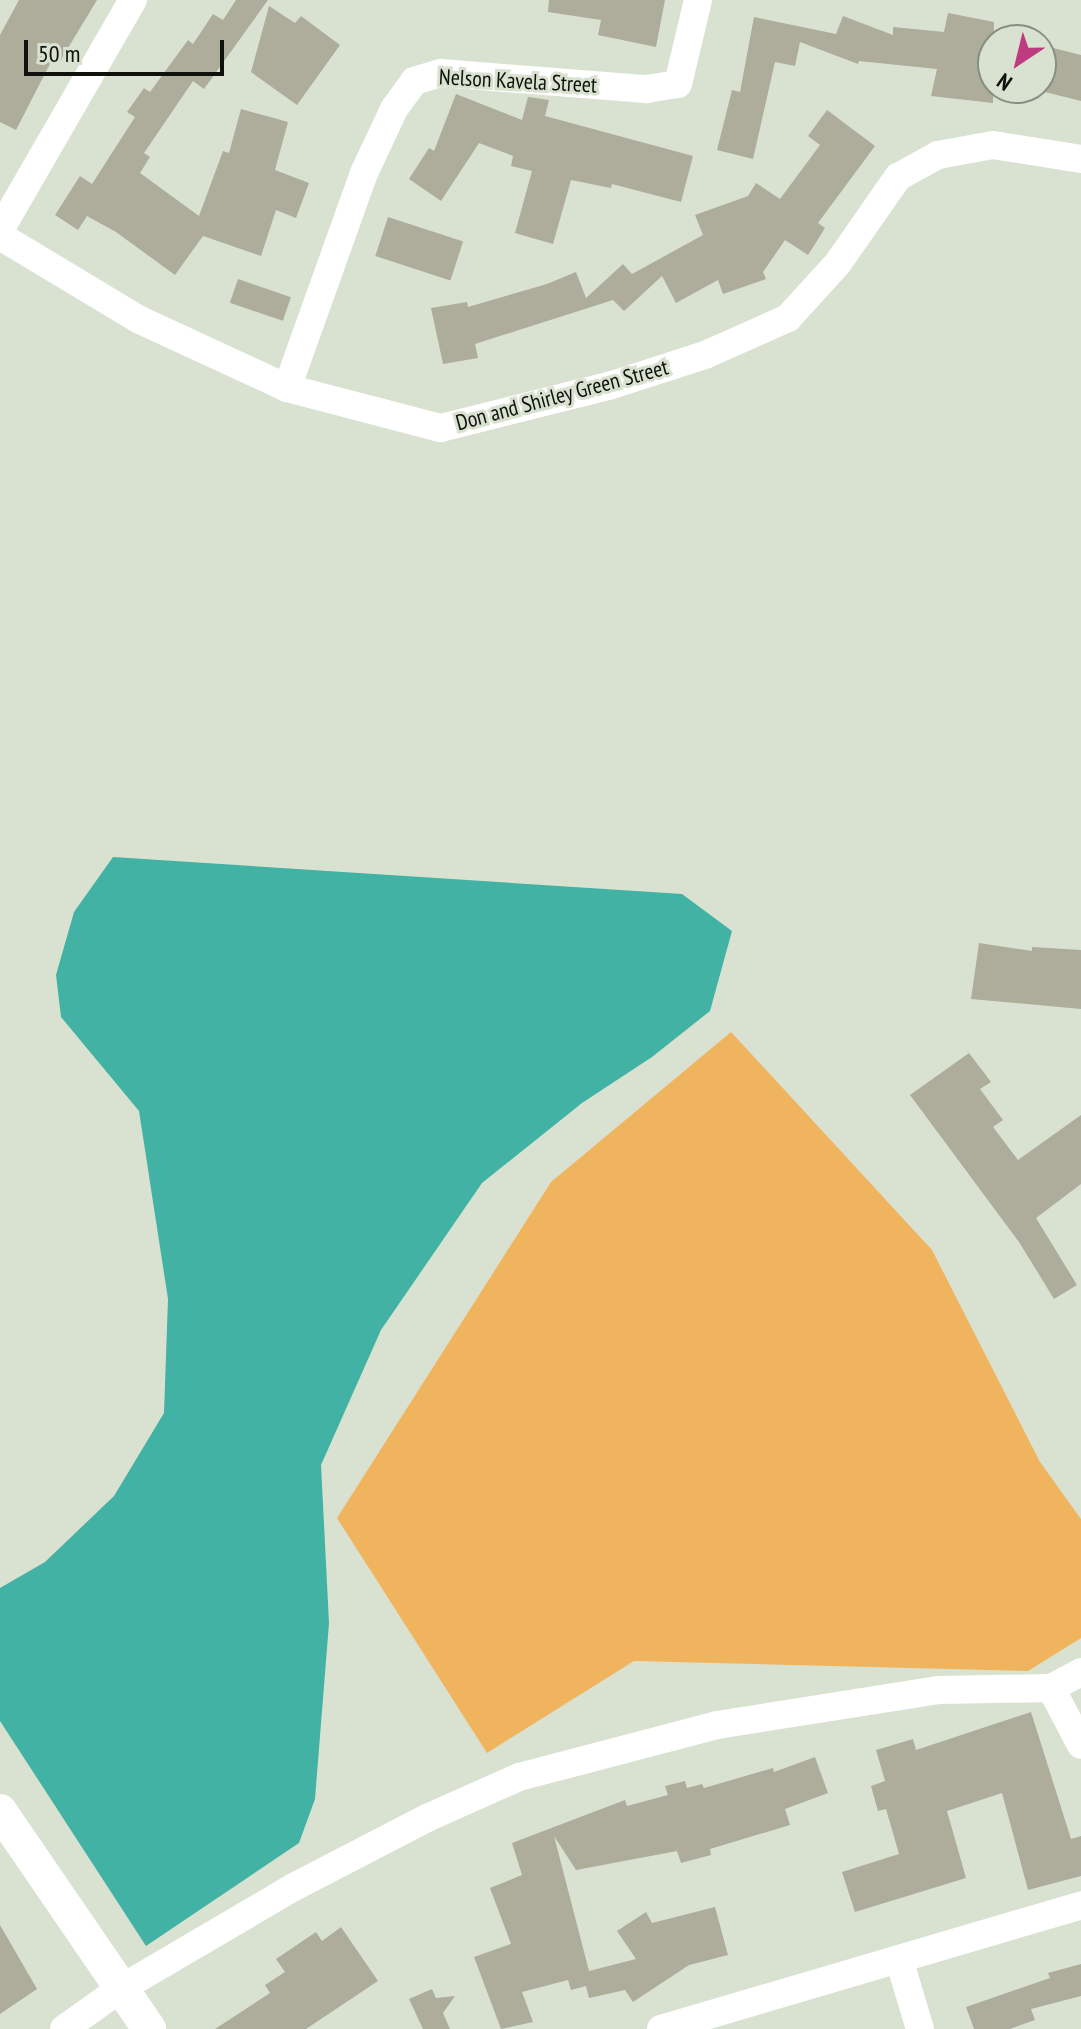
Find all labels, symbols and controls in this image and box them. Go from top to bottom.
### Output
scale bar [28,24,228,74]
north arrow [977,24,1057,104]
text: 50 m [38,38,80,69]
street label: Nelson Kavela Street [438,64,598,98]
text: N [991,67,1017,97]
street label: Don and Shirley Green Street [453,354,671,436]

